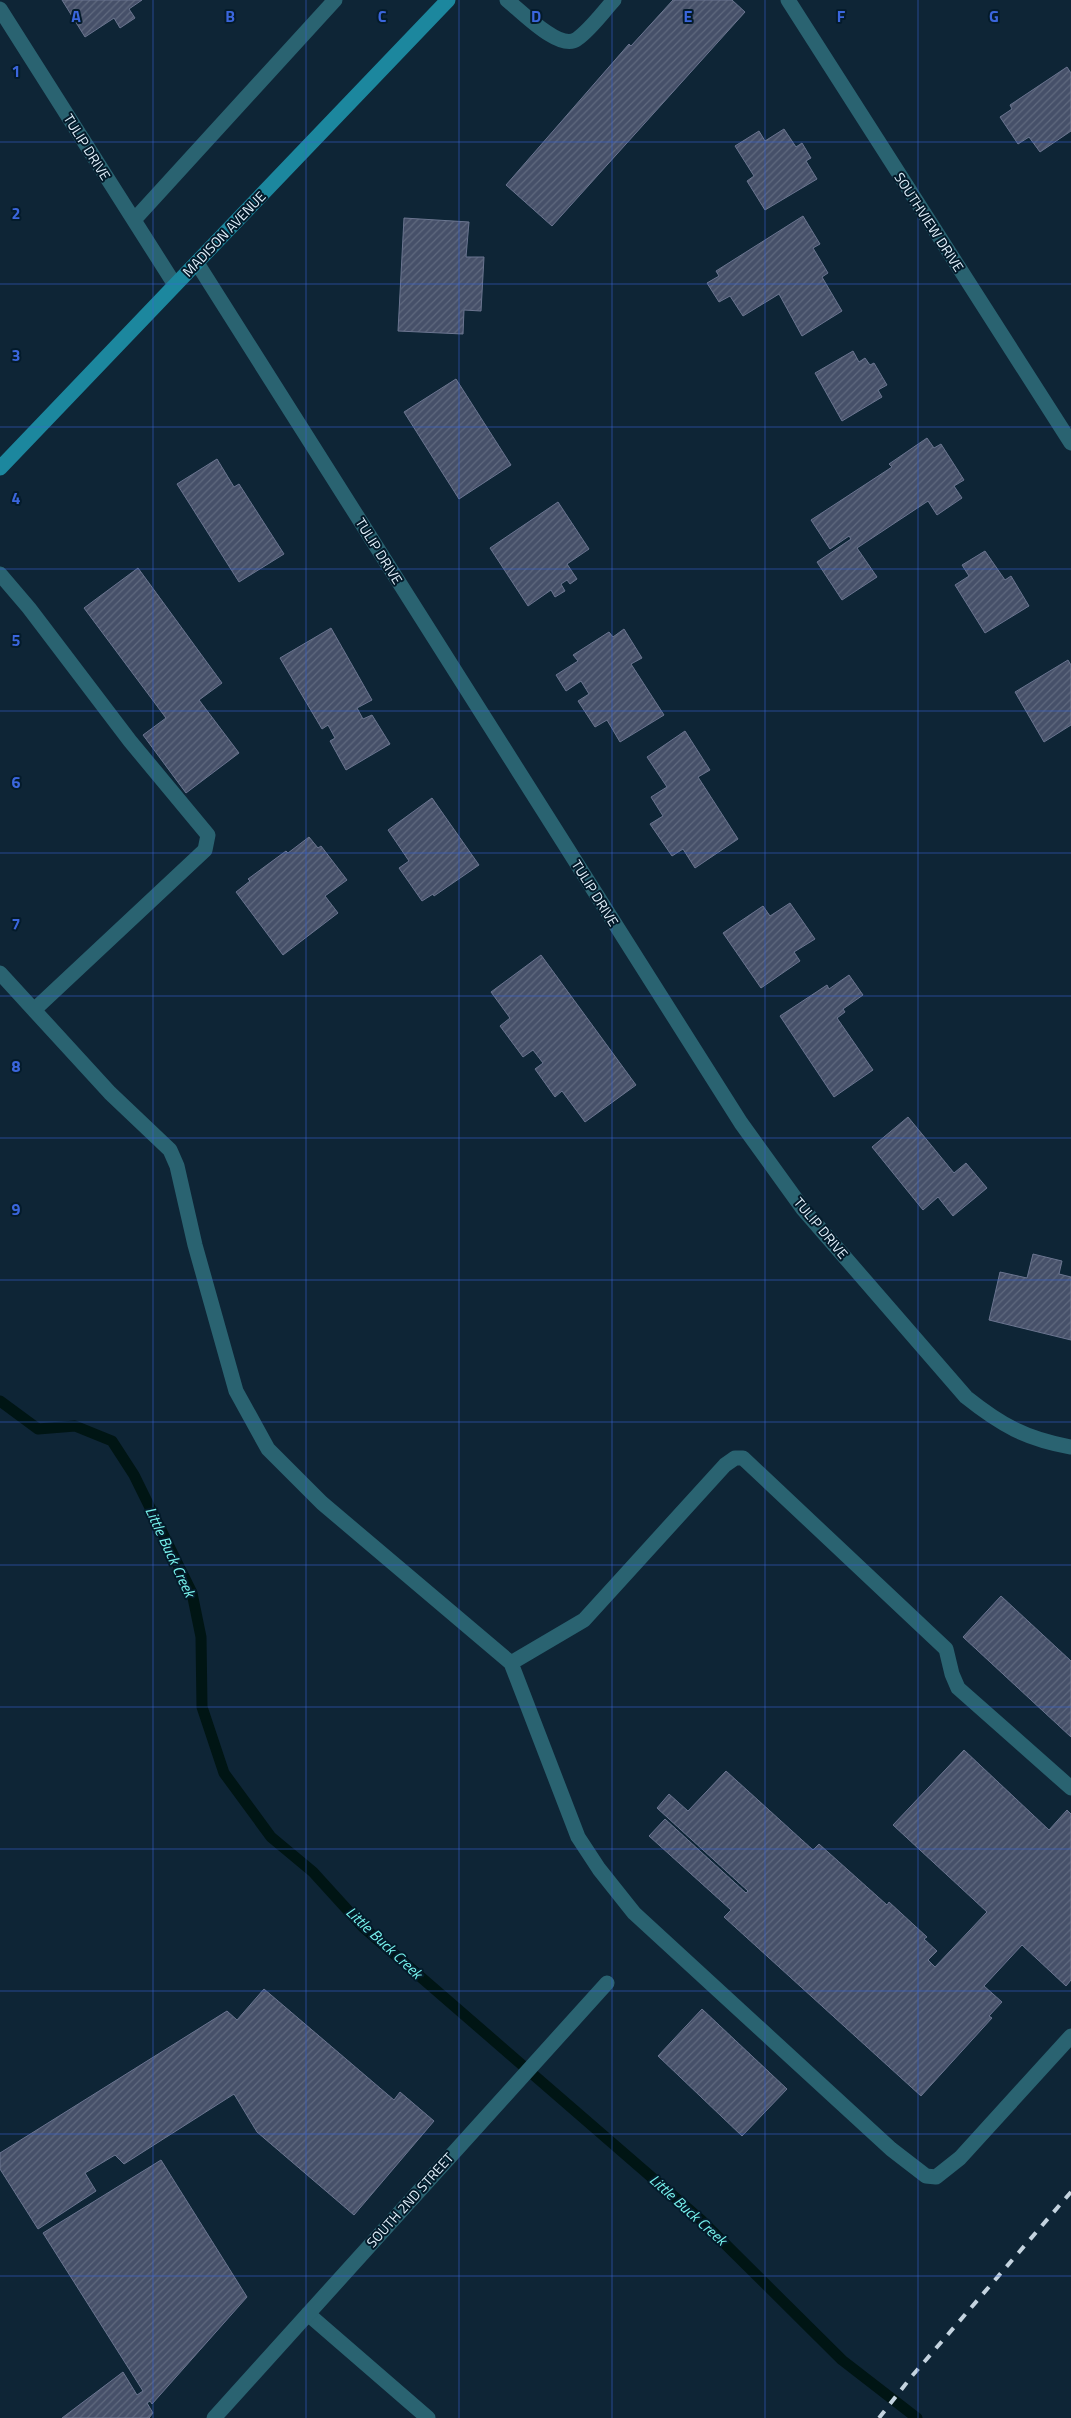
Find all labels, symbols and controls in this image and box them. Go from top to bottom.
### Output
text: A [71,4,81,28]
text: B [225,4,235,28]
text: C [378,4,387,28]
text: D [531,4,541,28]
text: E [684,4,693,28]
text: F [837,4,846,28]
text: G [989,4,999,28]
text: 1 [12,59,20,83]
street label: TULIP DRIVE [59,109,116,184]
street label: SOUTHVIEW DRIVE [889,168,970,276]
street label: MADISON AVENUE [177,186,270,281]
text: 2 [12,201,20,225]
text: 3 [12,343,20,367]
text: 4 [12,486,21,510]
street label: TULIP DRIVE [351,513,408,588]
text: 5 [12,628,21,652]
text: 6 [12,770,21,794]
street label: TULIP DRIVE [567,855,624,930]
text: 7 [12,912,20,936]
text: 8 [12,1054,21,1078]
street label: TULIP DRIVE [789,1192,854,1263]
text: 9 [12,1197,21,1221]
water label: Little Buck Creek [139,1503,202,1603]
water label: Little Buck Creek [341,1901,429,1986]
street label: SOUTH 2ND STREET [361,2147,459,2252]
water label: Little Buck Creek [644,2168,734,2252]

